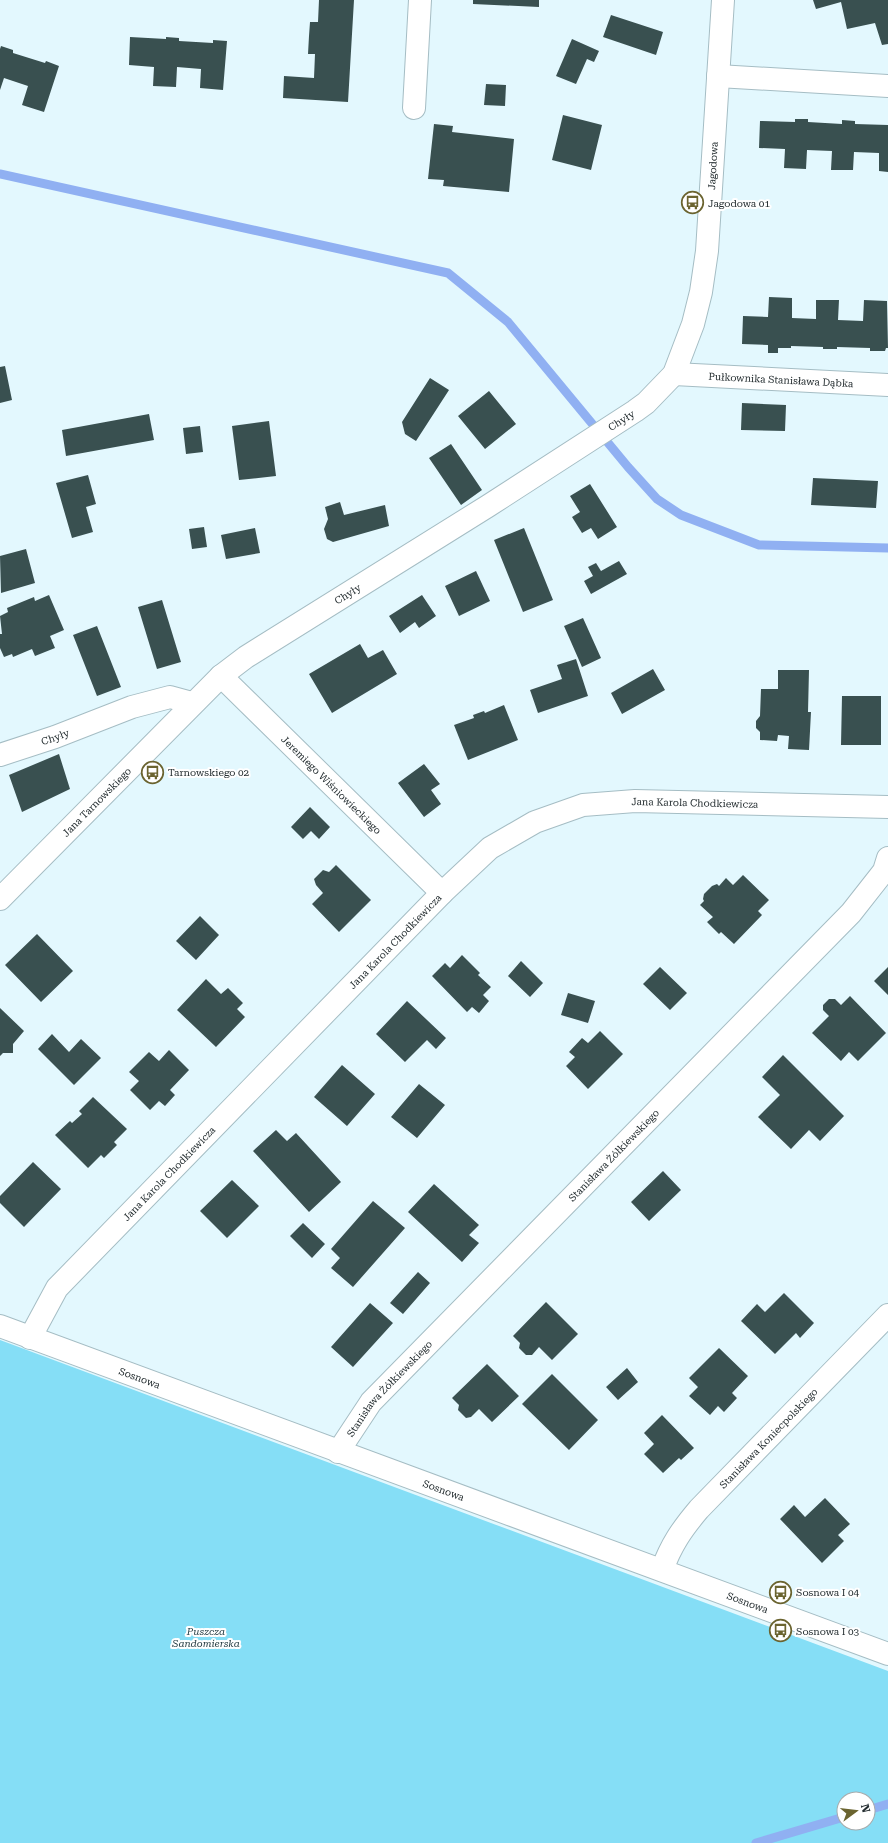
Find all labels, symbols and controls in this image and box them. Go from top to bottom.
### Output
street label: Jagodowa [705,141,720,190]
bus stop icon: Jagodowa 01 [679,190,705,216]
place label: Jagodowa 01 [708,198,770,209]
street label: Pułkownika Stanisława Dąbka [708,370,854,389]
street label: Chyły [606,408,636,433]
street label: Chyły [332,581,363,606]
street label: Chyły [40,727,71,747]
street label: Jeremiego Wiśniowieckiego [279,733,384,836]
bus stop icon: Tarnowskiego 02 [139,759,165,785]
street label: Jana Tarnowskiego [60,765,133,839]
place label: Tarnowskiego 02 [168,767,250,778]
street label: Jana Karola Chodkiewicza [631,795,759,809]
street label: Jana Karola Chodkiewicza [347,891,444,991]
street label: Stanisława Żółkiewskiego [566,1107,661,1203]
street label: Jana Karola Chodkiewicza [120,1123,218,1223]
street label: Stanisława Żółkiewskiego [344,1338,434,1438]
street label: Sosnowa [118,1365,162,1390]
street label: Stanisława Koniecpolskiego [717,1386,819,1490]
street label: Sosnowa [422,1477,466,1503]
bus stop icon: Sosnowa I 04 [768,1579,794,1605]
place label: Sosnowa I 04 [796,1587,860,1598]
street label: Sosnowa [725,1590,770,1615]
bus stop icon: Sosnowa I 03 [768,1618,794,1644]
park label: Puszcza Sandomierska [171,1626,240,1649]
place label: Sosnowa I 03 [796,1626,860,1637]
north arrow [836,1791,876,1831]
text: N [858,1803,873,1815]

